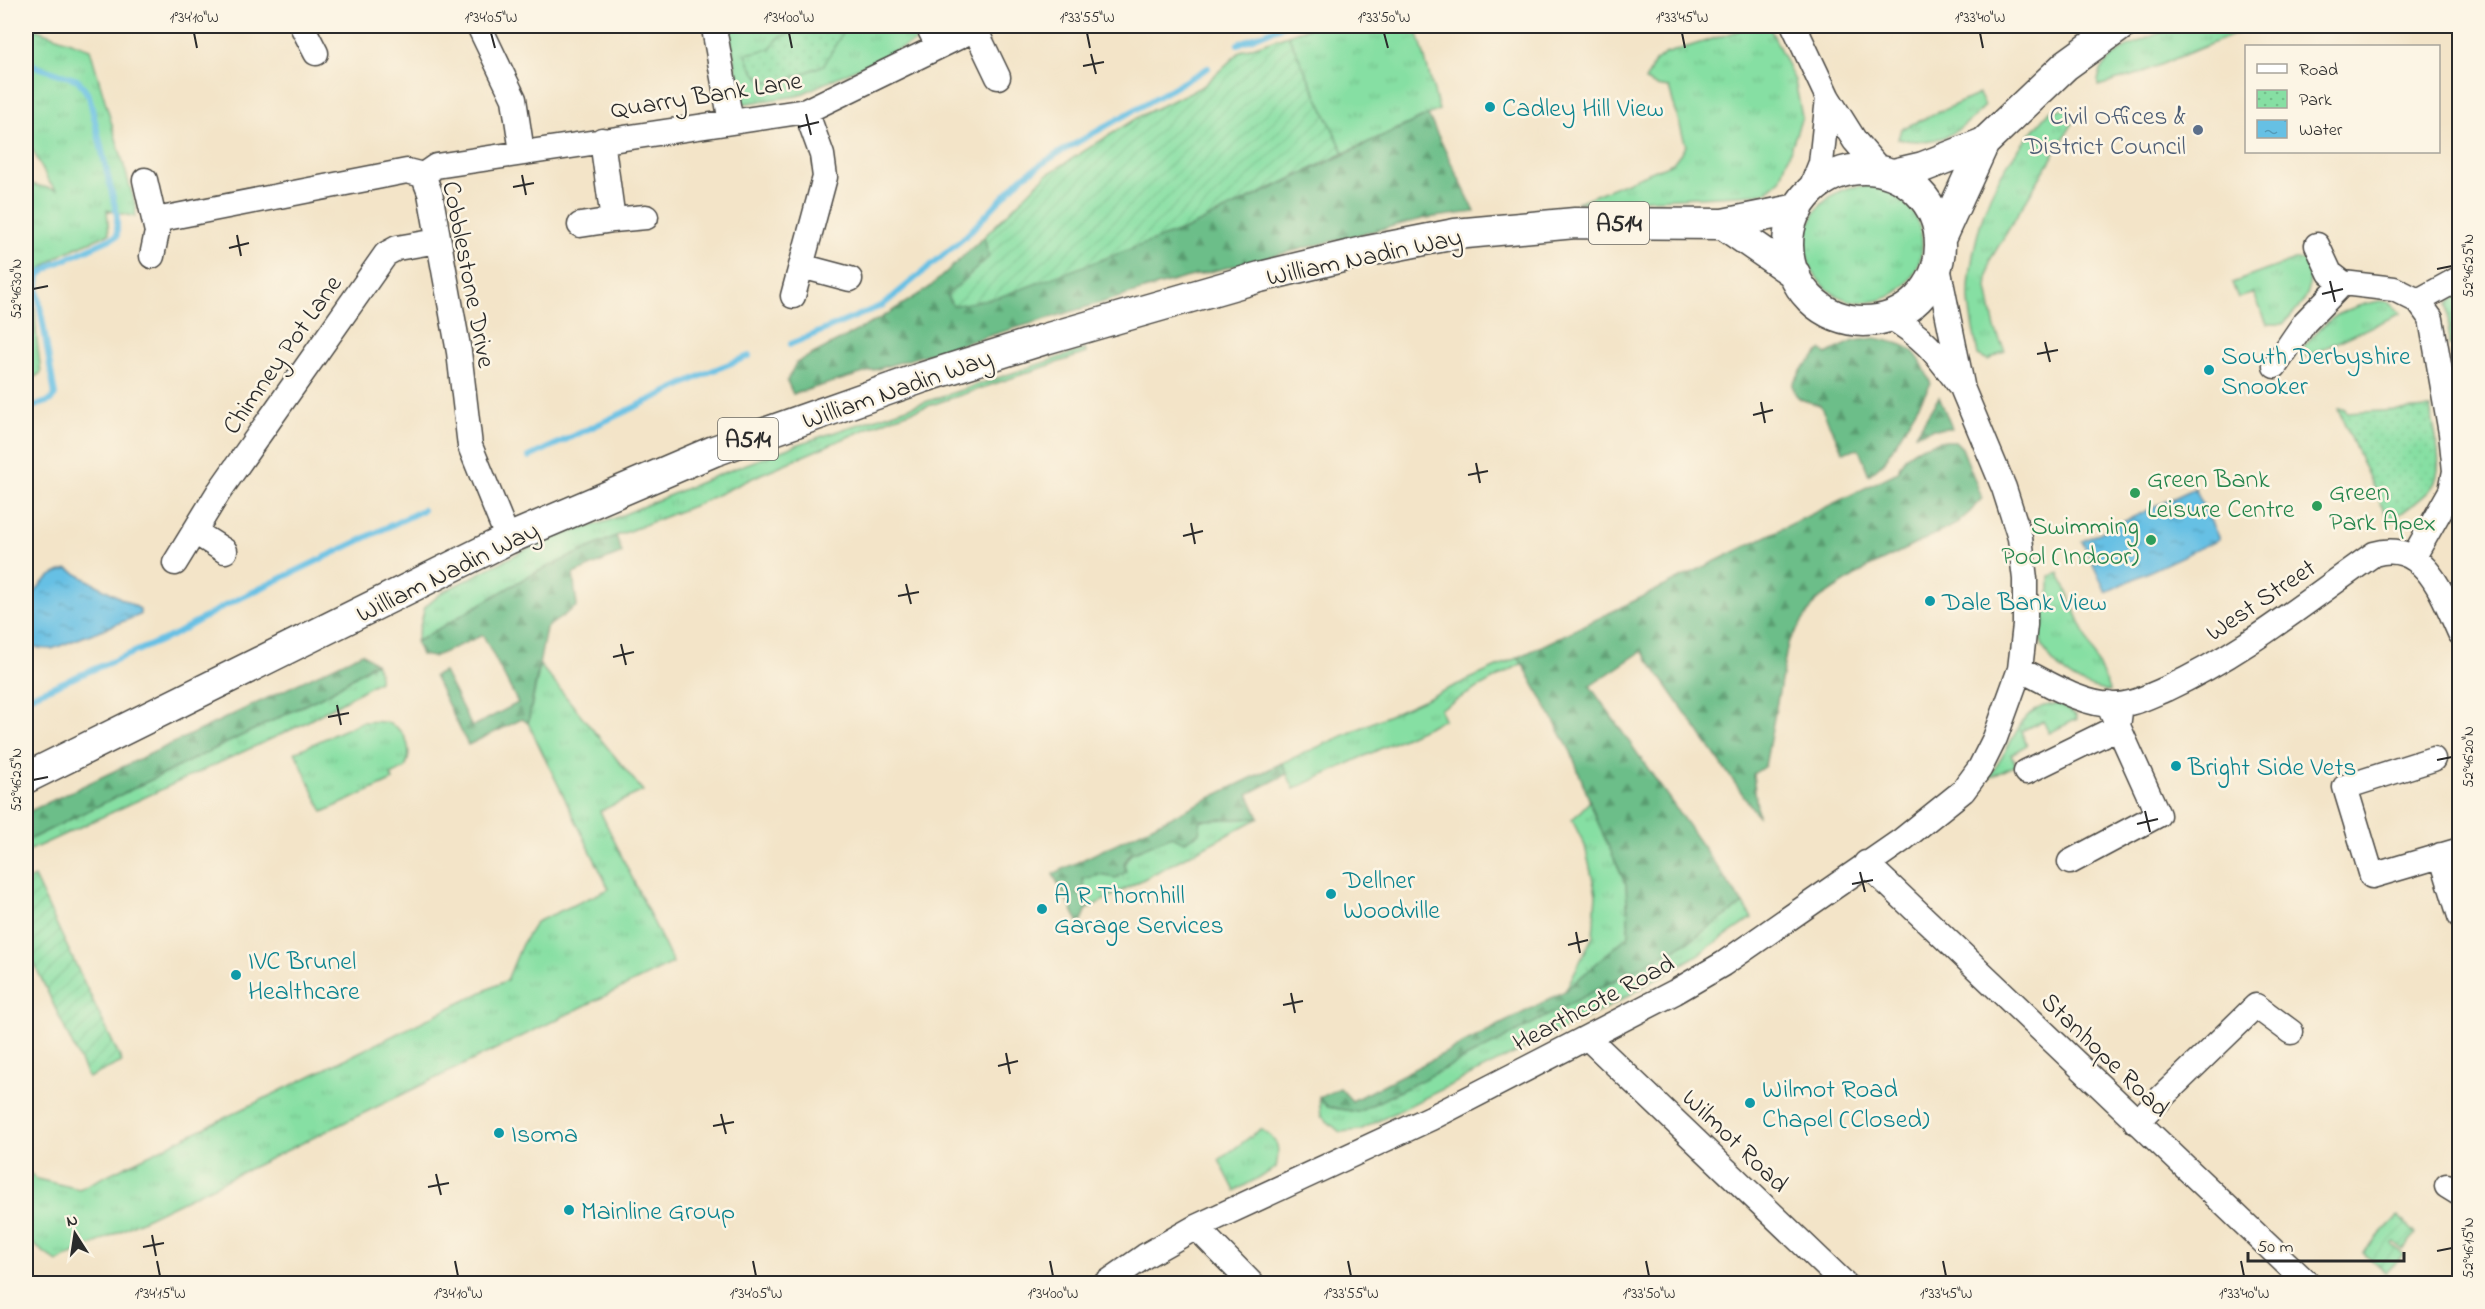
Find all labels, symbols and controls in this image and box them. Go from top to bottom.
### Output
text: 1°34'10"W [169,7,219,29]
text: 1°34'05"W [465,7,517,29]
text: 1°34'00"W [764,7,814,29]
text: 1°33'55"W [1059,7,1115,29]
text: 1°33'50"W [1358,7,1410,29]
text: 1°33'45"W [1656,7,1708,29]
text: 1°33'40"W [1955,7,2005,29]
legend [2245,45,2440,153]
text: Road [2299,58,2338,84]
street label: Quarry Bank Lane [608,63,805,131]
text: Park [2299,88,2332,114]
place label: Cadley Hill View [1502,91,1664,129]
place label: Civil Offices & District Council [2024,99,2186,167]
marker: Cadley Hill View [1483,100,1497,114]
text: Water [2299,118,2343,144]
marker: Civil Offices & District Council [2191,123,2205,137]
street label: Cobblestone Drive [430,178,504,372]
road number: A514 [1589,202,1649,244]
street label: William Nadin Way [1263,220,1466,298]
text: 52°46'25"N [2458,234,2480,298]
text: 52°46'30"N [6,259,28,319]
street label: Chimney Pot Lane [214,268,353,443]
place label: South Derbyshire Snooker [2221,339,2411,407]
street label: William Nadin Way [798,340,998,441]
marker: South Derbyshire Snooker [2202,363,2216,377]
road number: A514 [718,418,778,460]
place label: Green Bank Leisure Centre [2147,462,2295,530]
place label: Green Park Apex [2329,475,2436,543]
marker: Green Bank Leisure Centre [2128,486,2142,500]
marker: Green Park Apex [2310,499,2324,513]
place label: Swimming Pool (Indoor) [2001,509,2139,577]
street label: William Nadin Way [351,513,546,634]
marker: Swimming Pool (Indoor) [2144,533,2158,547]
street label: West Street [2199,550,2325,652]
place label: Dale Bank View [1941,585,2107,623]
marker: Dale Bank View [1923,594,1937,608]
text: 52°46'20"N [2458,726,2480,788]
text: 52°46'25"N [6,748,28,812]
place label: Bright Side Vets [2187,750,2356,788]
marker: Bright Side Vets [2169,759,2183,773]
place label: Dellner Woodville [1342,863,1440,931]
place label: A R Thornhill Garage Services [1054,878,1224,946]
marker: Dellner Woodville [1324,887,1338,901]
marker: A R Thornhill Garage Services [1035,902,1049,916]
place label: IVC Brunel Healthcare [248,944,360,1012]
street label: Hearthcote Road [1507,946,1682,1063]
marker: IVC Brunel Healthcare [229,968,243,982]
street label: Stanhope Road [2031,984,2177,1128]
place label: Wilmot Road Chapel (Closed) [1762,1072,1930,1140]
street label: Wilmot Road [1672,1081,1796,1203]
marker: Wilmot Road Chapel (Closed) [1743,1096,1757,1110]
place label: Isoma [511,1117,578,1155]
marker: Isoma [492,1126,506,1140]
place label: Mainline Group [581,1194,735,1232]
marker: Mainline Group [562,1203,576,1217]
north arrow [45,1204,105,1264]
text: N [65,1208,80,1234]
text: 52°46'15"N [2458,1217,2480,1279]
scale bar [2248,1225,2404,1263]
text: 50 m [2257,1235,2294,1261]
text: 1°34'15"W [134,1283,186,1305]
text: 1°34'10"W [433,1283,483,1305]
text: 1°34'05"W [730,1283,782,1305]
text: 1°34'00"W [1028,1283,1078,1305]
text: 1°33'55"W [1323,1283,1379,1305]
text: 1°33'50"W [1623,1283,1675,1305]
text: 1°33'45"W [1920,1283,1972,1305]
text: 1°33'40"W [2219,1283,2269,1305]

